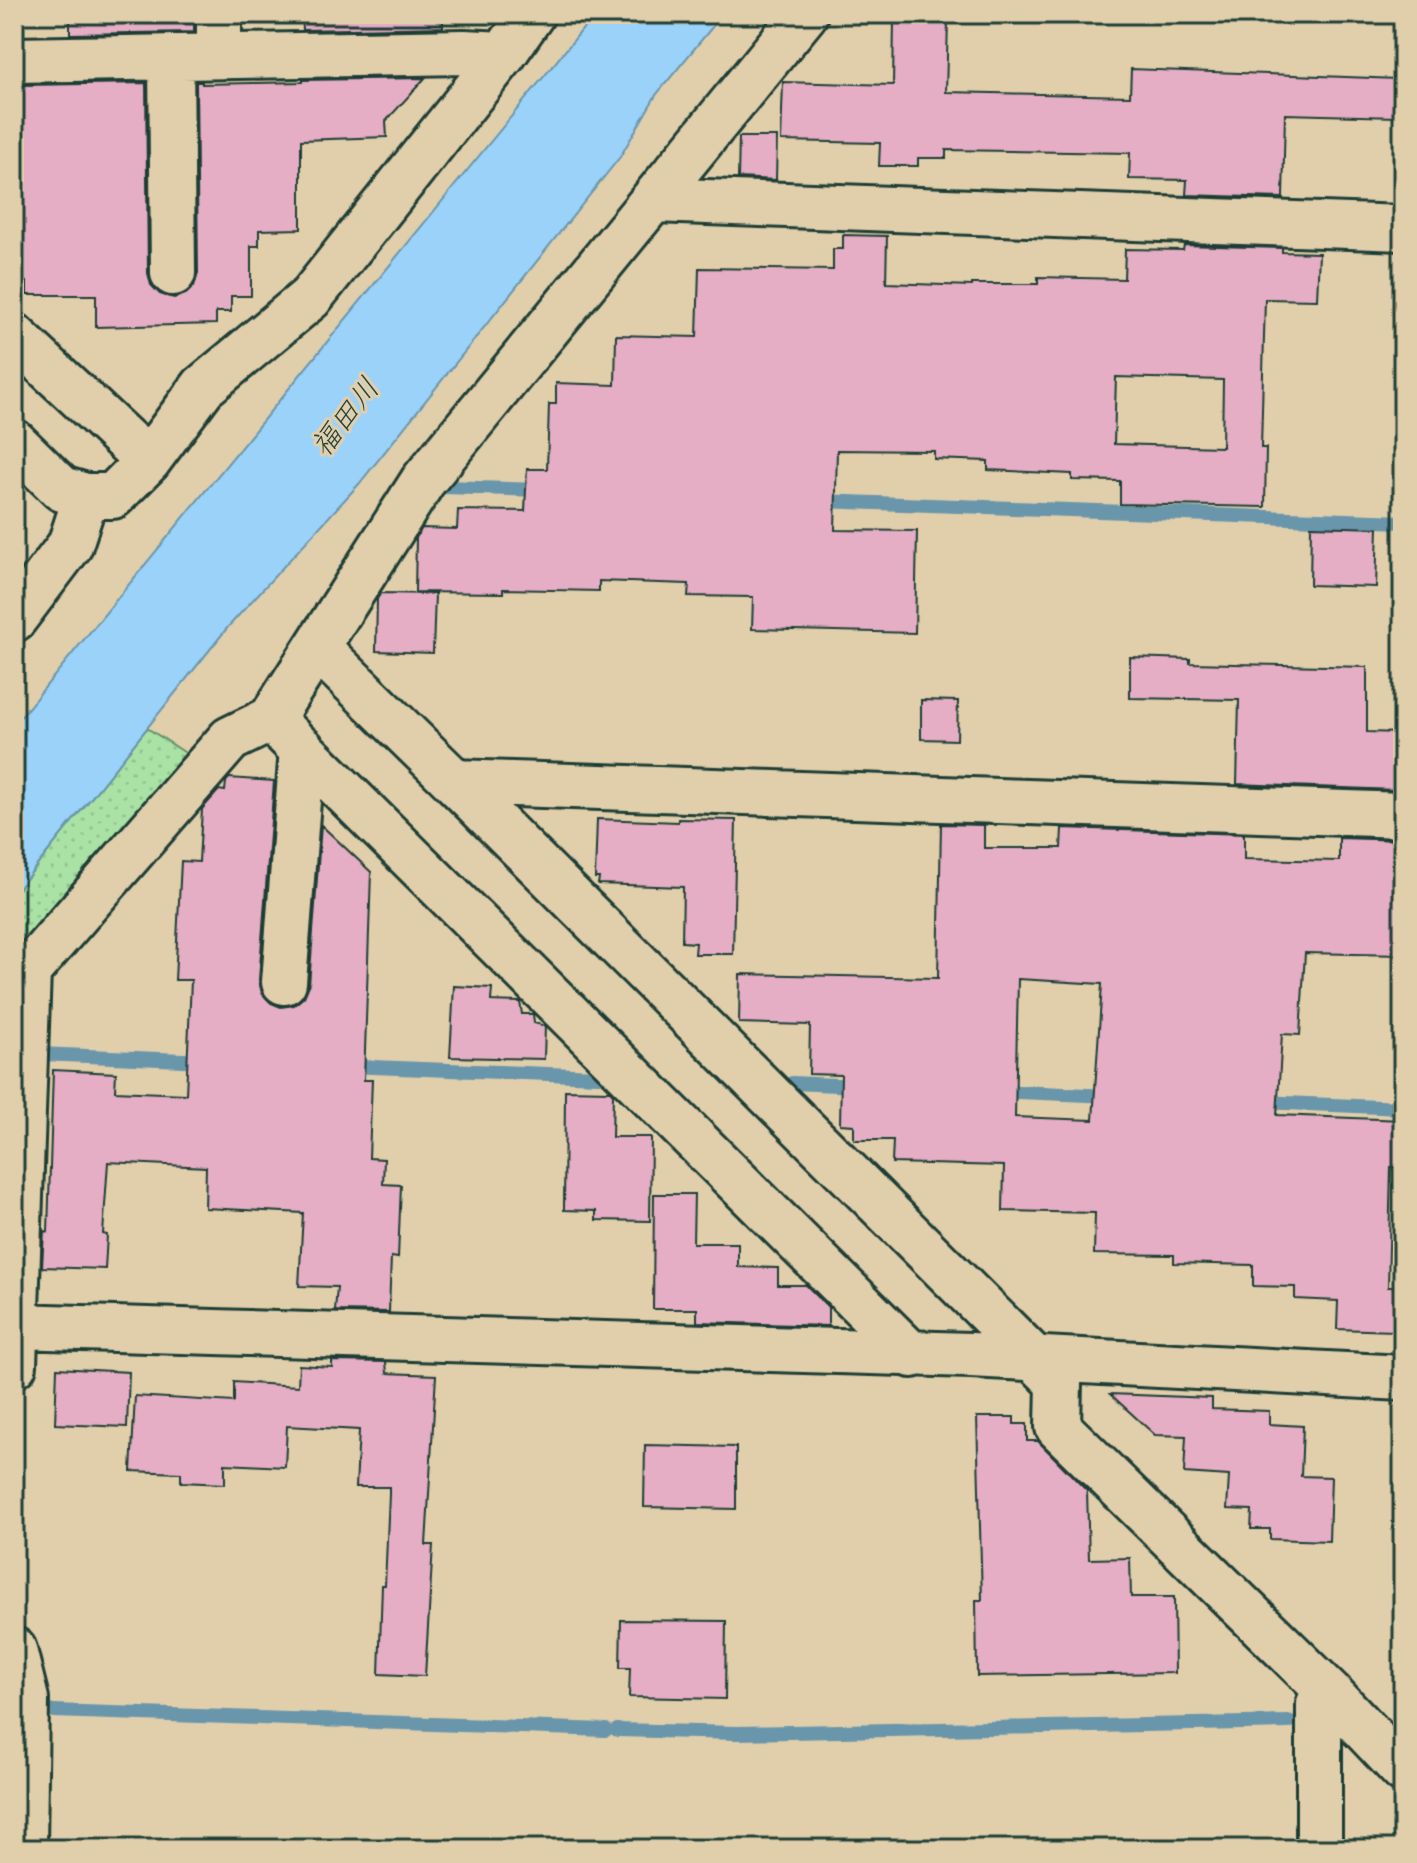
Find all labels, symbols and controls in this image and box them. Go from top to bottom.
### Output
water label: 福田川 [302,370,392,468]

